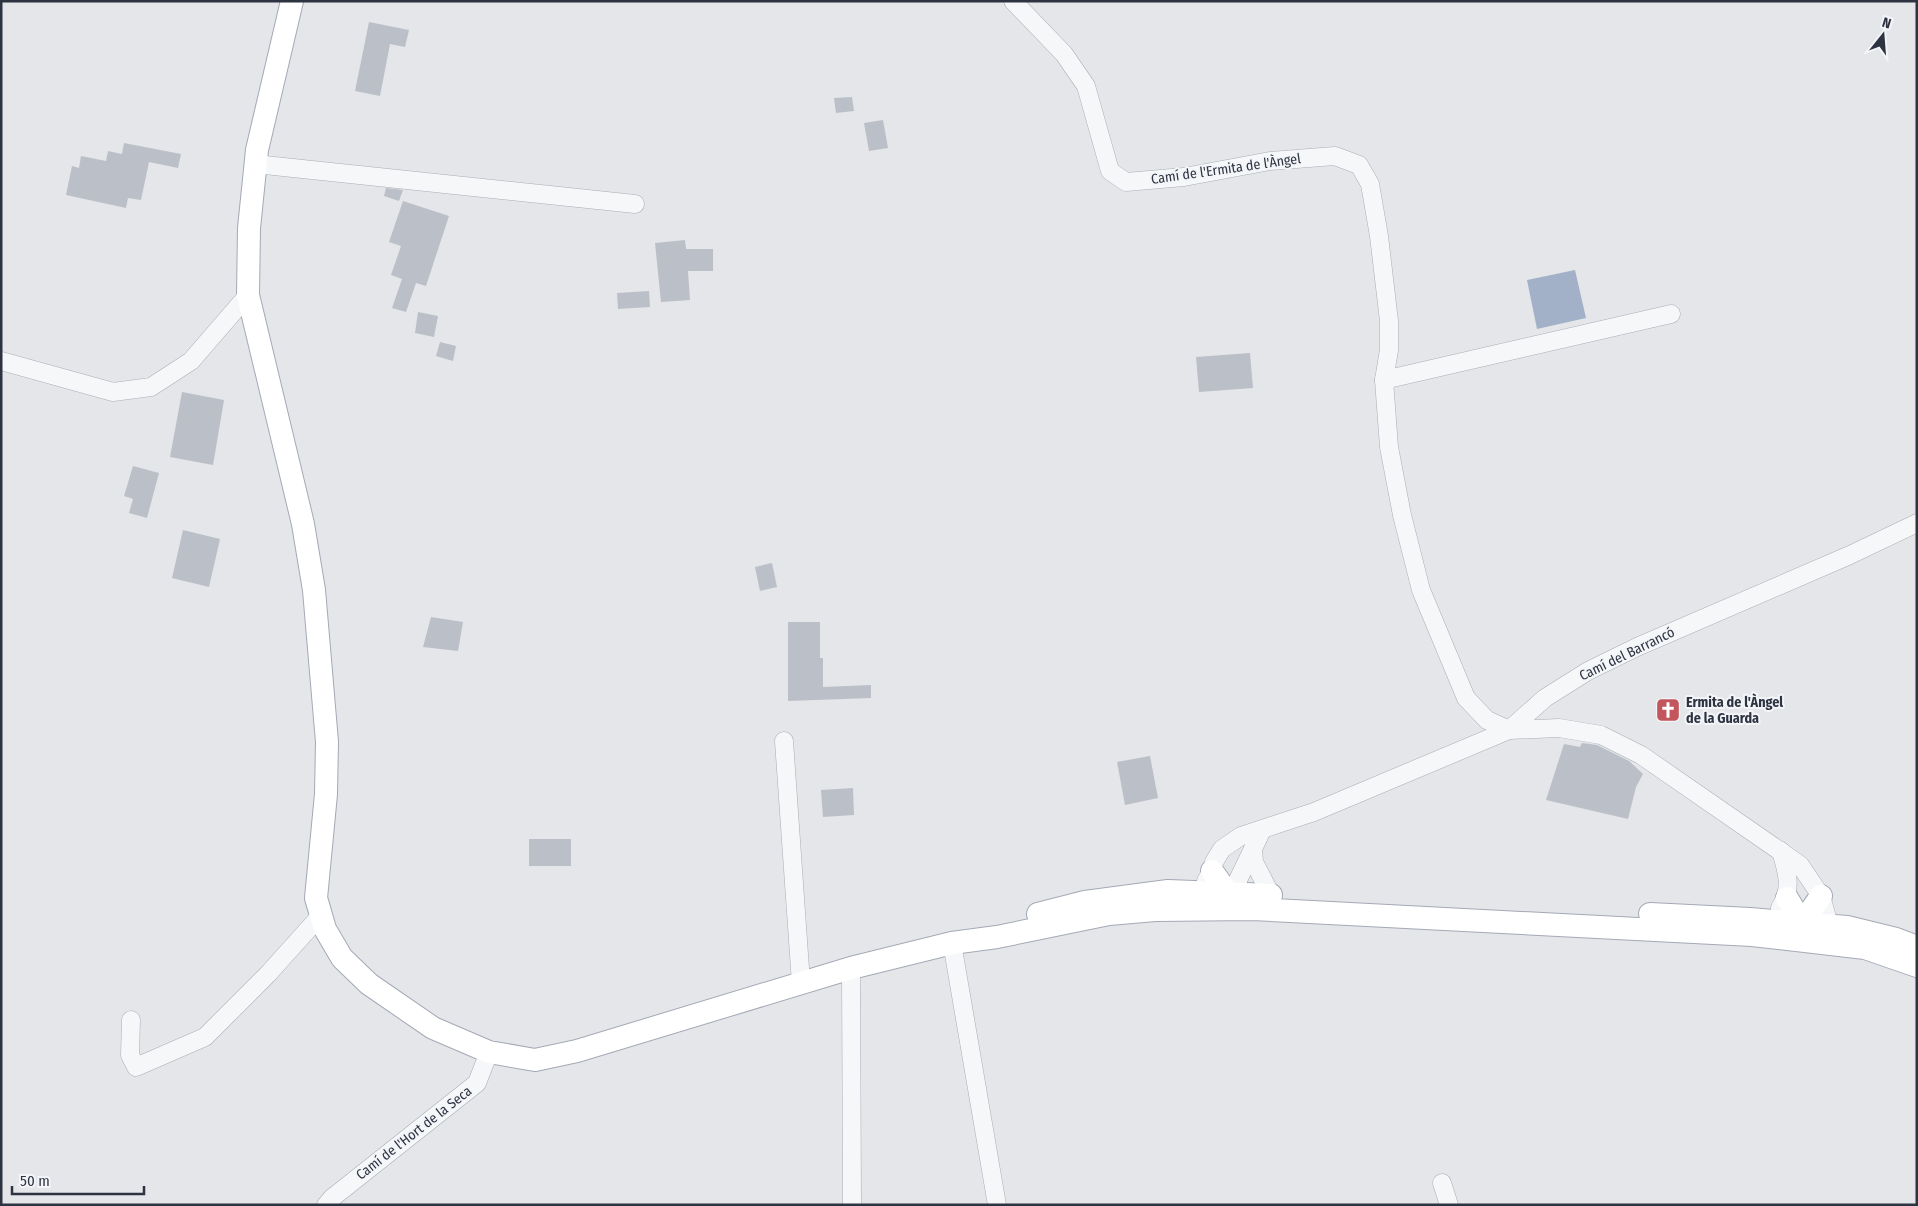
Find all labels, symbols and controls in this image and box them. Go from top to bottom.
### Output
north arrow [1858,10,1908,60]
text: N [1880,14,1893,32]
street label: Camí de l'Ermita de l'Àngel [1150,149,1302,188]
street label: Camí del Barrancó [1577,624,1677,684]
place label: Ermita de l'Àngel de la Guarda [1686,693,1783,727]
church icon: Ermita de l'Àngel de la Guarda [1655,697,1681,723]
street label: Camí de l'Hort de la Seca [353,1082,475,1183]
scale bar [12,1164,145,1196]
text: 50 m [20,1172,50,1190]

